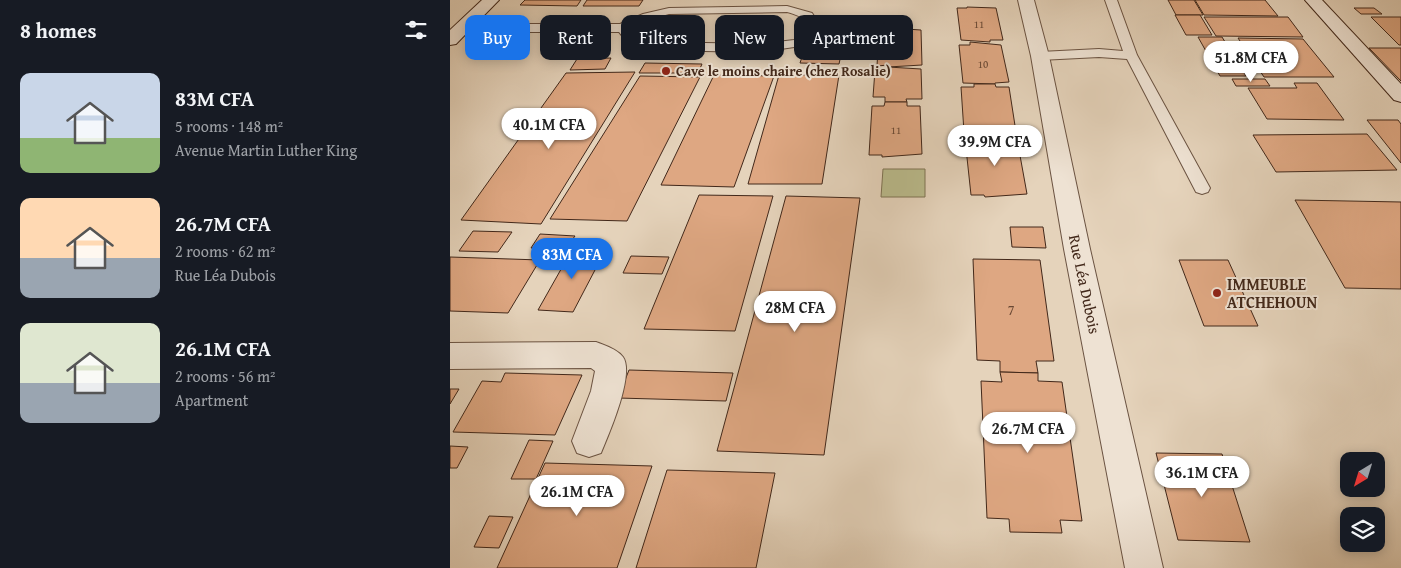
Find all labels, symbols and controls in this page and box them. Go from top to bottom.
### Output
text: 8 homes [20,15,96,46]
chip: Buy [465,15,530,60]
chip: Rent [540,15,611,60]
chip: Filters [621,15,705,60]
chip: New [715,15,784,60]
chip: Apartment [794,15,913,60]
icon: filters [402,16,430,44]
house number: 11 [974,16,984,32]
pin: 51.8M CFA [1194,41,1308,83]
text: 51.8M CFA [1214,45,1288,69]
house number: 10 [978,56,988,72]
place label: Cave le moins chaire (chez Rosalie) [676,61,891,81]
marker: Cave le moins chaire (chez Rosalie) [660,65,672,77]
text: 83M CFA [175,83,254,114]
icon: home [60,93,120,153]
pin: 40.1M CFA [492,108,606,150]
text: 40.1M CFA [512,112,586,136]
text: 5 rooms · 148 m² [175,114,283,138]
house number: 11 [891,122,901,138]
pin: 39.9M CFA [938,124,1052,167]
text: 39.9M CFA [958,129,1032,153]
text: Avenue Martin Luther King [175,138,357,162]
text: 26.7M CFA [175,208,271,239]
icon: home [60,218,120,278]
street label: Rue Léa Dubois [1063,232,1107,336]
pin: 83M CFA [526,238,618,280]
text: 2 rooms · 62 m² [175,239,275,263]
text: 83M CFA [542,242,602,266]
text: Rue Léa Dubois [175,263,276,287]
place label: IMMEUBLE ATCHEHOUN [1227,272,1318,314]
marker: IMMEUBLE ATCHEHOUN [1211,287,1223,299]
pin: 28M CFA [749,290,841,333]
text: 28M CFA [765,295,825,319]
house number: 7 [1008,300,1015,320]
text: 26.1M CFA [175,333,271,364]
icon: home [60,343,120,403]
text: 2 rooms · 56 m² [175,364,275,388]
text: Apartment [175,388,248,412]
pin: 26.7M CFA [971,412,1085,454]
text: 26.7M CFA [991,416,1065,440]
north arrow [1340,452,1385,498]
map controls [1340,452,1385,552]
pin: 36.1M CFA [1145,456,1259,498]
text: 36.1M CFA [1165,460,1239,484]
pin: 26.1M CFA [520,474,634,517]
text: 26.1M CFA [540,479,614,503]
button: layers [1340,507,1385,552]

